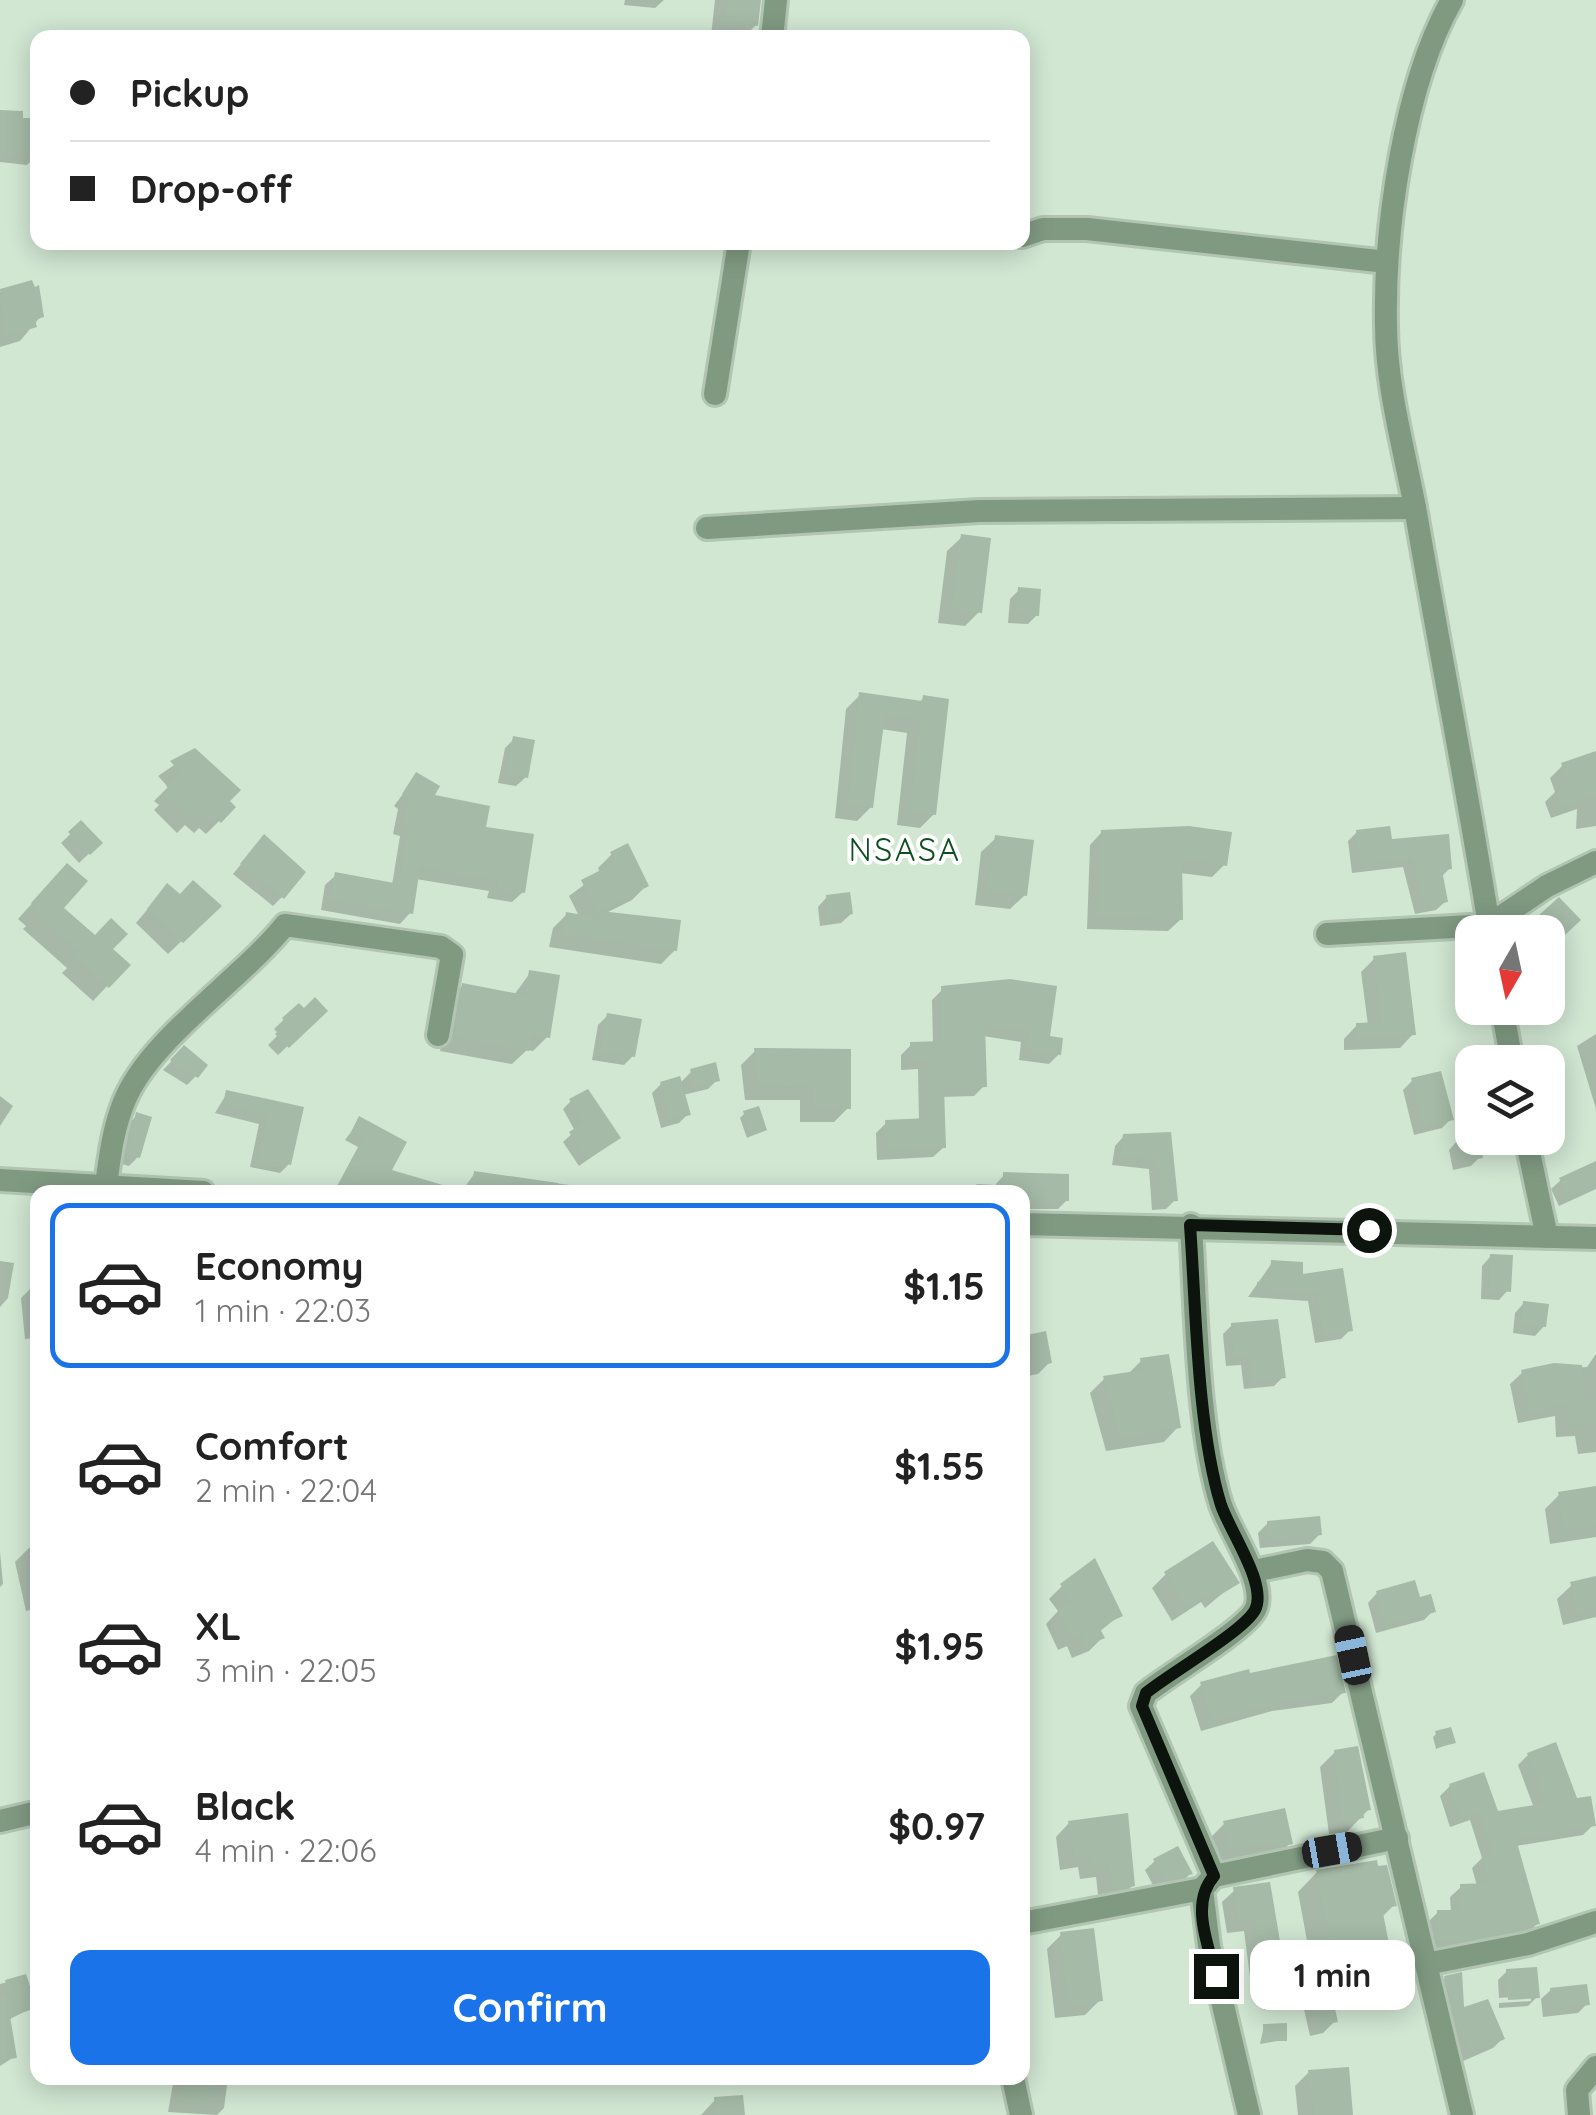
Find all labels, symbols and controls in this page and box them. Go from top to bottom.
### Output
text: Pickup [130,69,249,117]
text: Drop-off [130,165,292,213]
district label: NSASA [848,829,962,869]
north arrow [1455,915,1565,1025]
map controls [1455,915,1565,1155]
button: layers [1455,1045,1565,1155]
route start [1347,1208,1392,1253]
icon: car [75,1241,165,1331]
text: Economy [195,1242,364,1290]
text: $1.15 [903,1262,985,1310]
text: 1 min · 22:03 [195,1290,371,1330]
icon: car [75,1421,165,1511]
text: Comfort [195,1422,349,1470]
text: $1.55 [894,1442,985,1490]
text: 2 min · 22:04 [195,1470,377,1510]
icon: car [75,1601,165,1691]
text: XL [195,1602,241,1650]
text: $1.95 [895,1622,985,1670]
car [1332,1623,1374,1687]
text: 3 min · 22:05 [195,1650,377,1690]
icon: car [75,1781,165,1871]
text: Black [195,1782,295,1830]
text: $0.97 [888,1802,985,1850]
text: 4 min · 22:06 [195,1830,377,1870]
car [1300,1830,1364,1870]
callout: 1 min [1251,1941,1416,2011]
button: Confirm [70,1950,990,2065]
route end [1194,1954,1239,1999]
text: 1 min [1294,1955,1371,1995]

